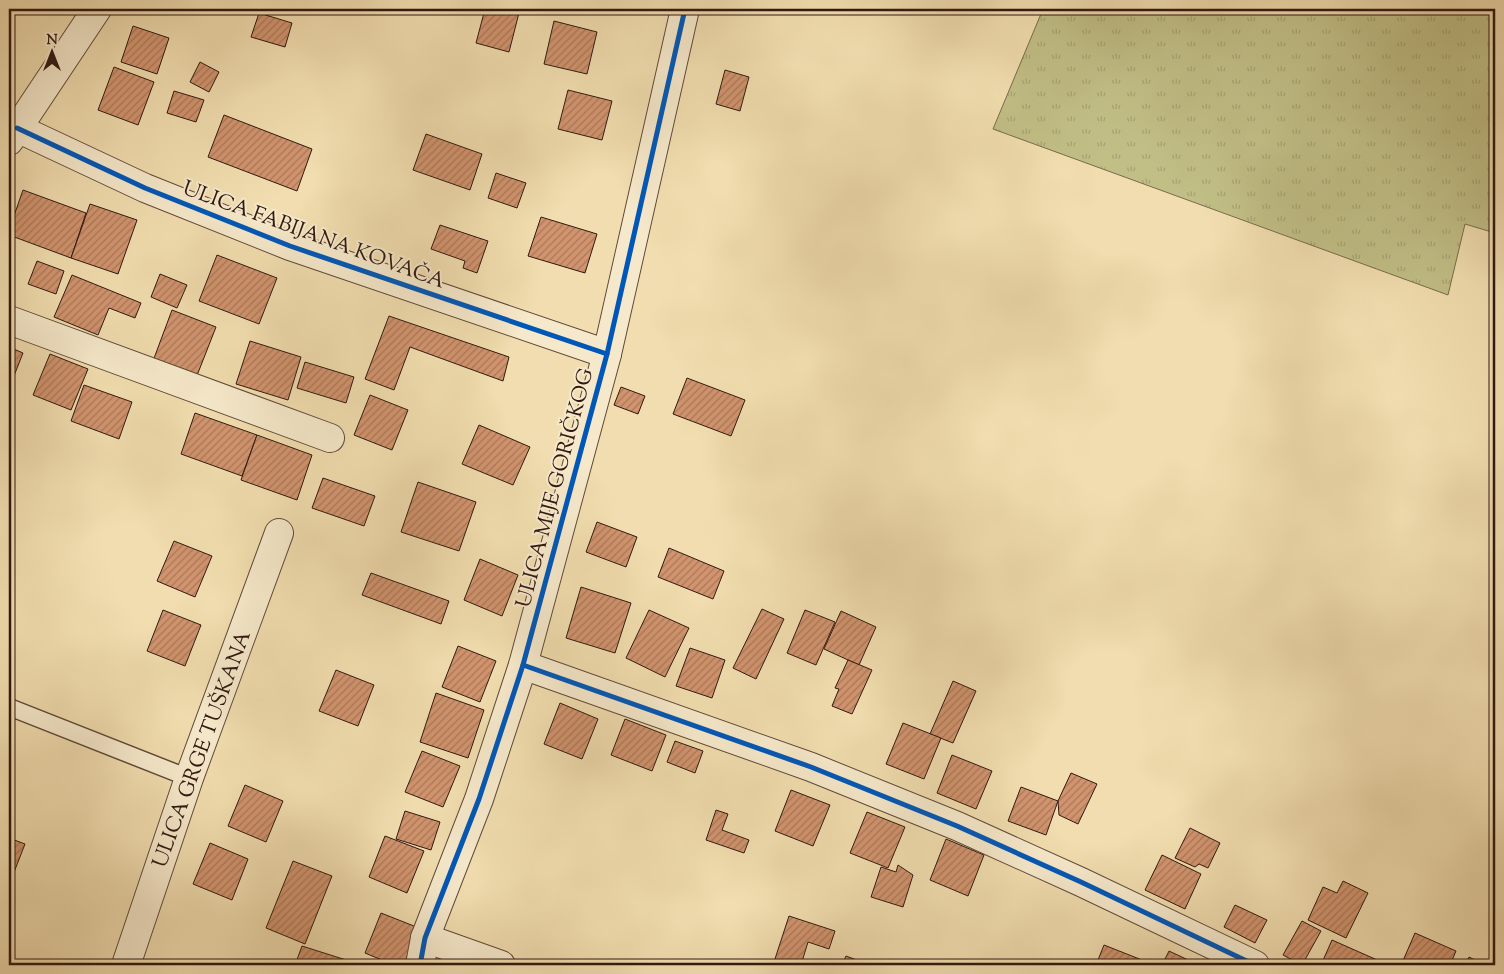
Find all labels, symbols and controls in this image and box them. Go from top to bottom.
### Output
north arrow [28,28,78,78]
text: N [46,31,58,51]
street label: ULICA FABIJANA KOVAČA [178,174,449,297]
street label: ULICA MIJE GORIČKOG [509,365,602,612]
street label: ULICA GRGE TUŠKANA [146,627,260,872]

